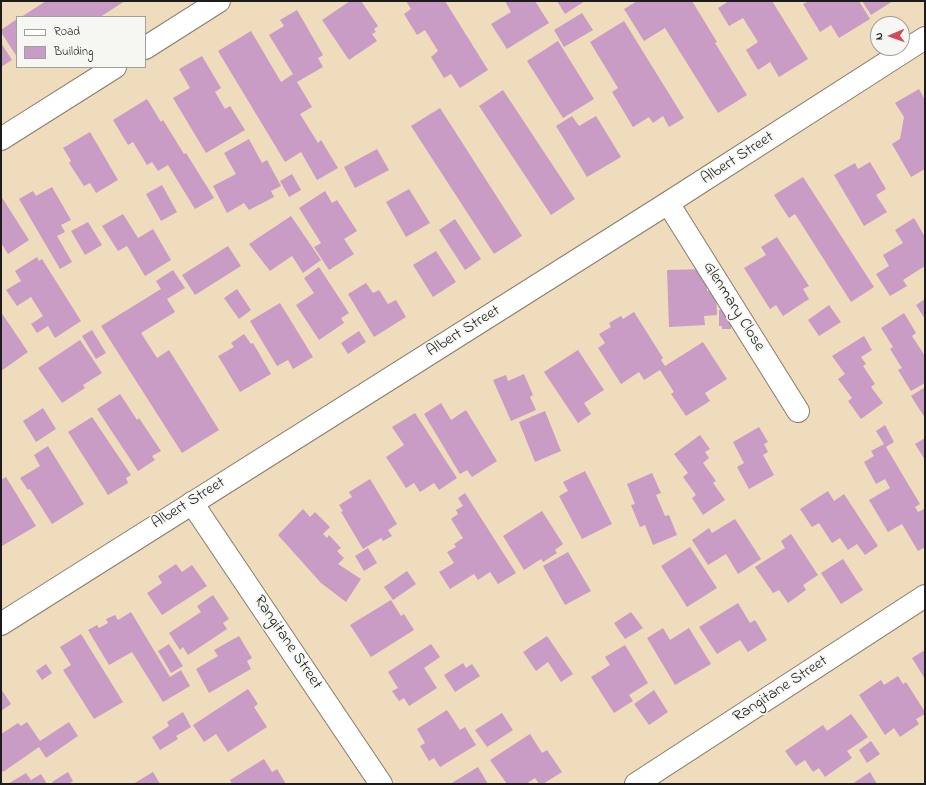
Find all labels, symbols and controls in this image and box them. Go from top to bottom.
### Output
legend [16,16,146,68]
north arrow [870,16,910,56]
text: Road [54,23,80,41]
text: N [871,32,887,40]
text: Building [54,43,93,61]
street label: Albert Street [698,128,778,190]
street label: Glenmary Close [698,259,768,355]
street label: Albert Street [424,302,504,362]
street label: Albert Street [149,474,229,534]
street label: Rangitane Street [249,593,325,693]
street label: Rangitane Street [730,652,832,728]

